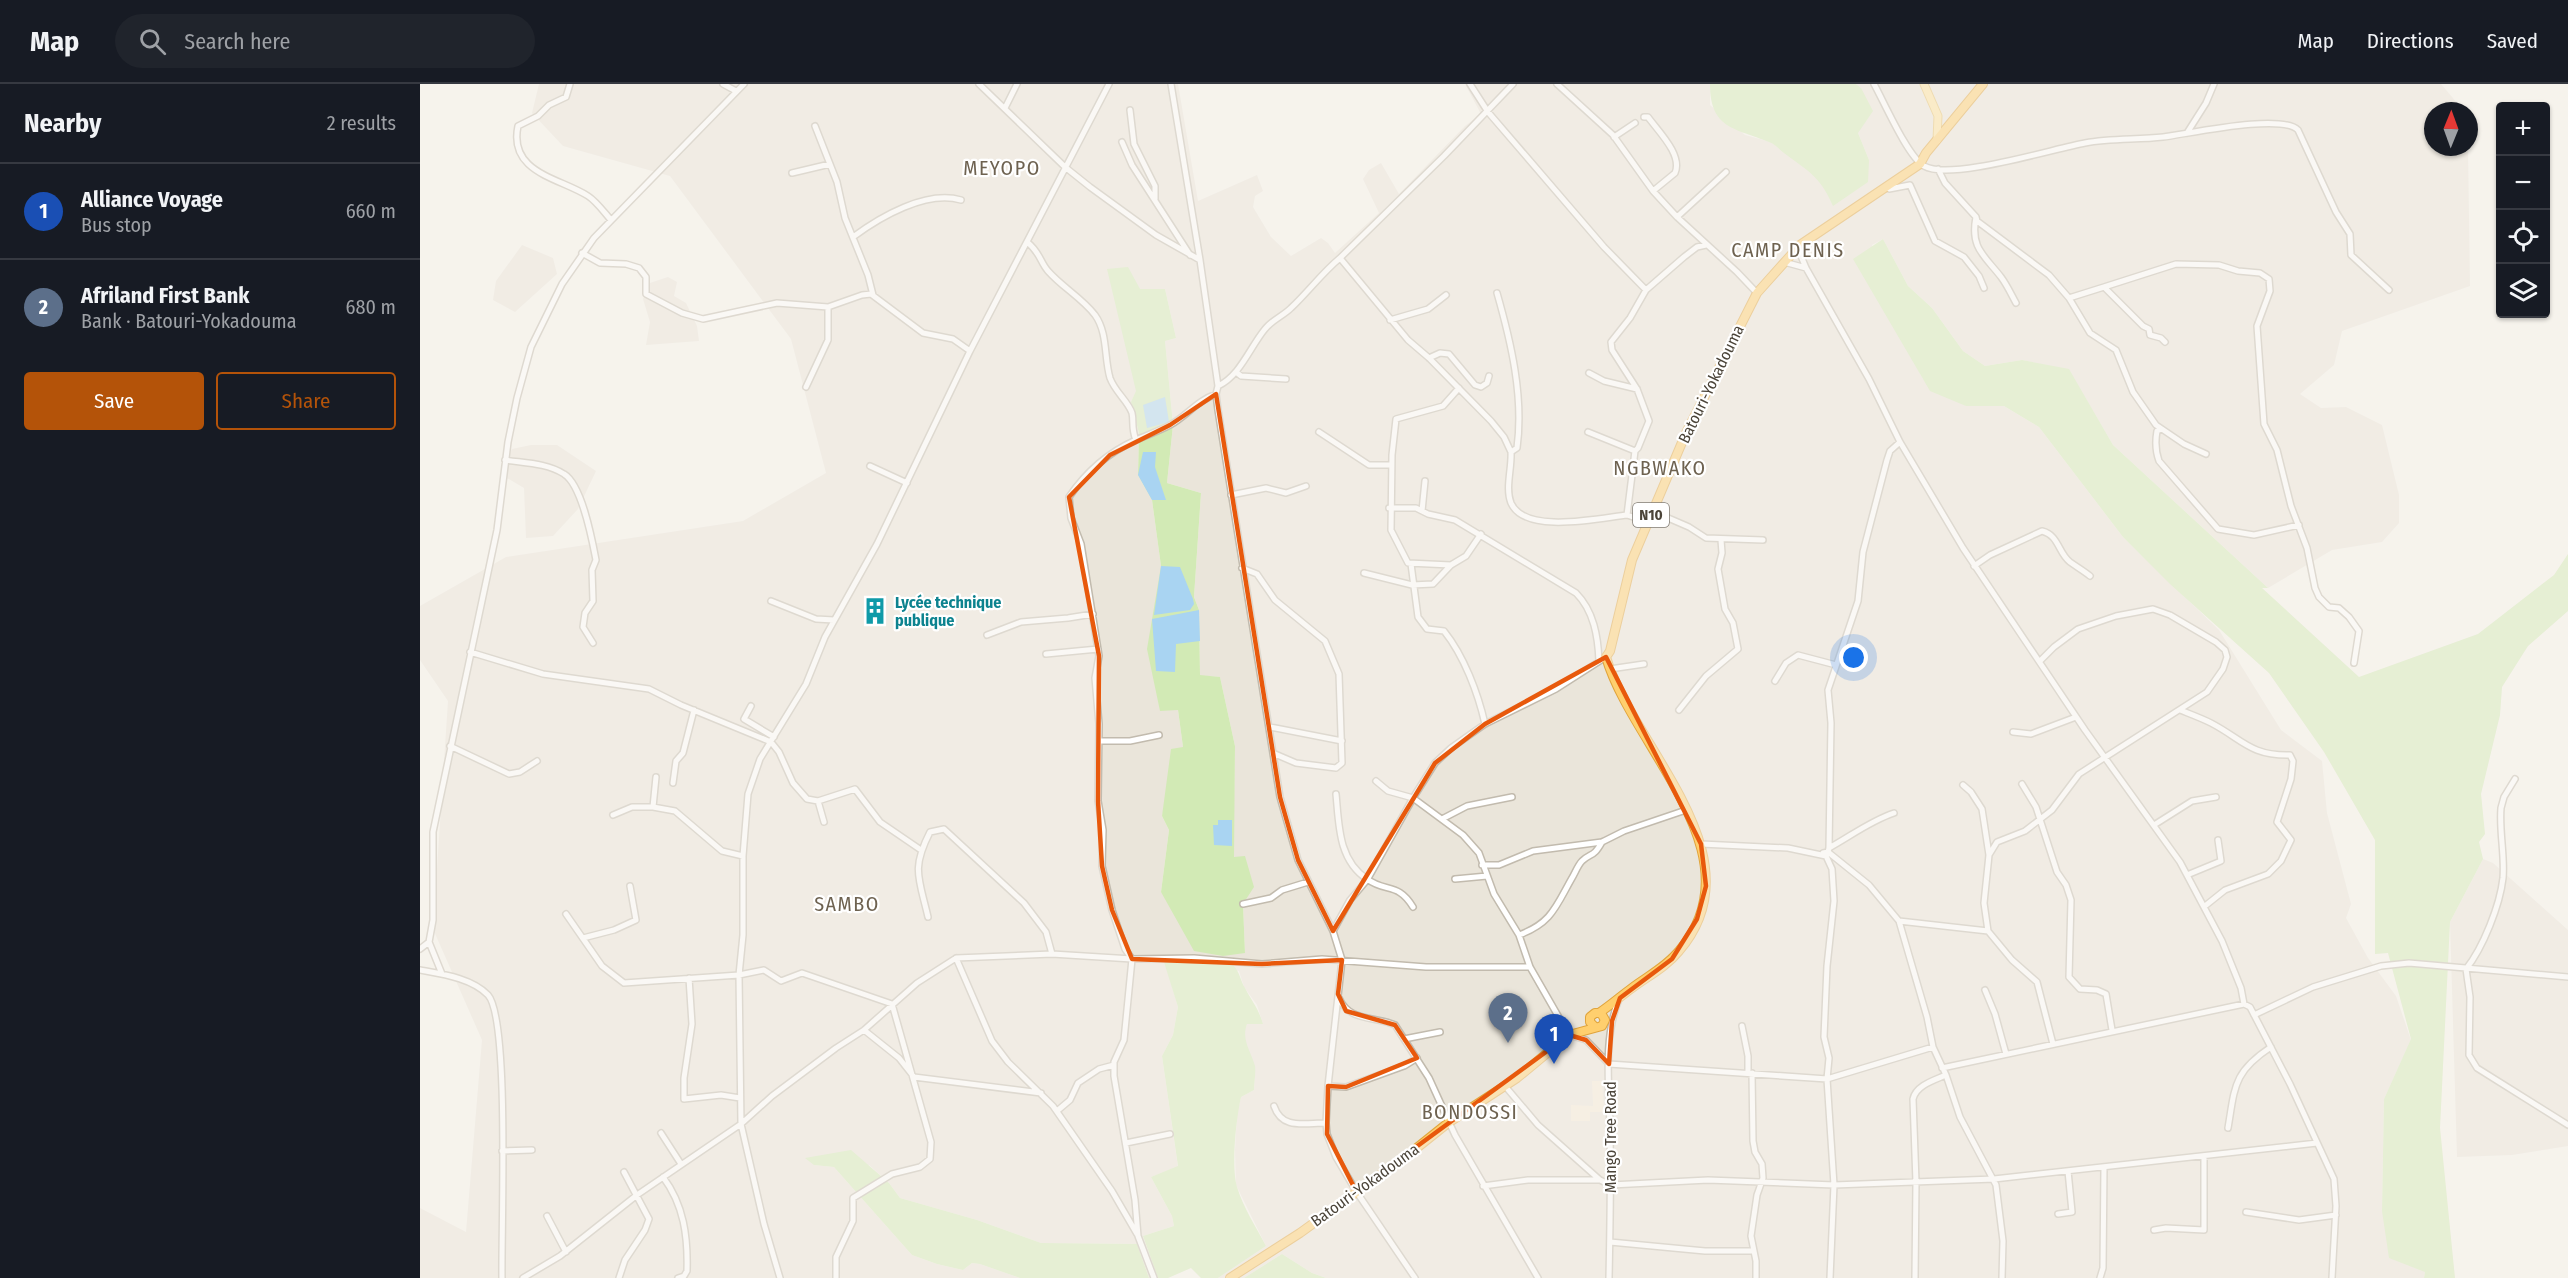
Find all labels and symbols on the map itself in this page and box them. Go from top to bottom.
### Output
north arrow [2424,102,2478,156]
district label: MEYOPO [963,156,1041,180]
district label: CAMP DENIS [1731,238,1845,262]
street label: Batouri-Yokadouma [1674,322,1748,446]
district label: NGBWAKO [1613,456,1707,480]
road number: N10 [1633,503,1669,527]
place label: Lycée technique publique [895,593,1001,630]
building icon: Lycée technique publique [860,596,890,626]
your location [1839,643,1868,672]
district label: SAMBO [814,892,880,916]
pin: 2 [1488,994,1528,1043]
pin: 1 [1534,1014,1574,1064]
street label: Mango Tree Road [1601,1081,1620,1193]
district label: BONDOSSI [1422,1100,1518,1124]
street label: Batouri-Yokadouma [1307,1139,1423,1231]

